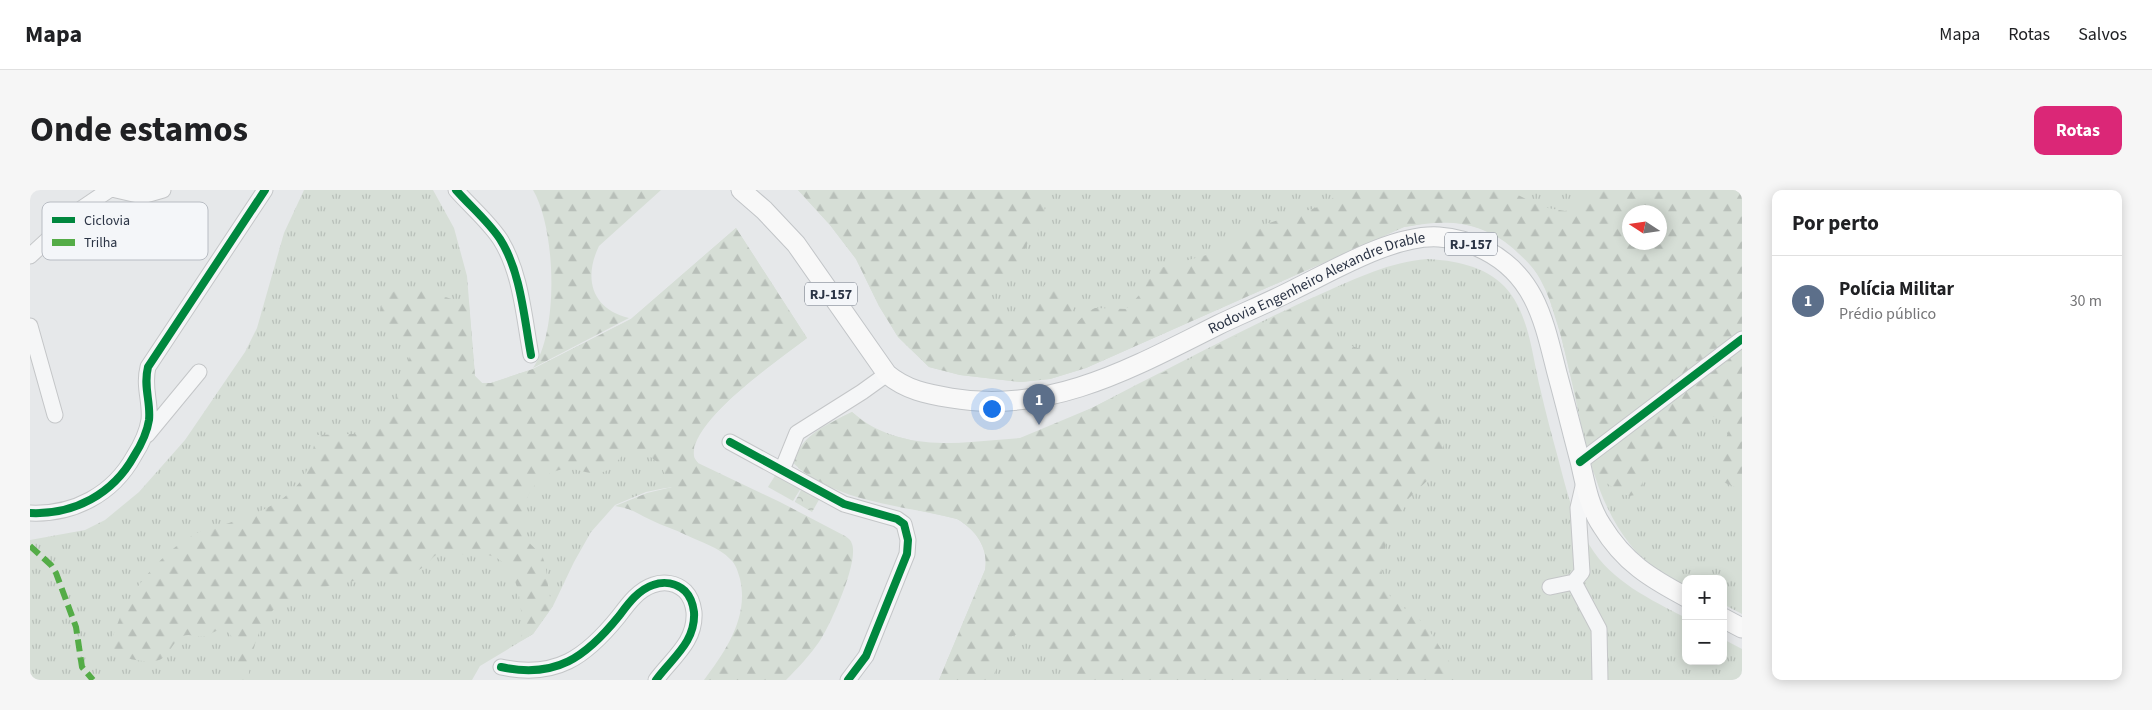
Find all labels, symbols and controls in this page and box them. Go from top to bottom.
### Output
text: Mapa [25,17,82,52]
text: Mapa [1939,22,1980,47]
text: Rotas [2008,22,2050,47]
text: Salvos [2078,22,2127,47]
text: Onde estamos [30,105,248,155]
button: Rotas [2034,106,2122,155]
legend [42,202,208,260]
north arrow [1622,205,1667,250]
text: Por perto [1792,208,1879,238]
text: Ciclovia [84,211,130,231]
street label: Rodovia Engenheiro Alexandre Drable [1204,227,1426,339]
road number: RJ-157 [1445,232,1497,256]
text: Trilha [84,233,117,253]
text: Polícia Militar [1839,276,1954,303]
road number: RJ-157 [805,282,857,306]
text: 1 [1804,290,1812,312]
text: 30 m [2070,290,2102,312]
text: Prédio público [1839,303,1936,325]
pin: 1 [1023,384,1055,425]
your location [979,396,1005,422]
map controls [1682,575,1727,665]
button: + [1682,575,1727,620]
button: − [1682,620,1727,665]

